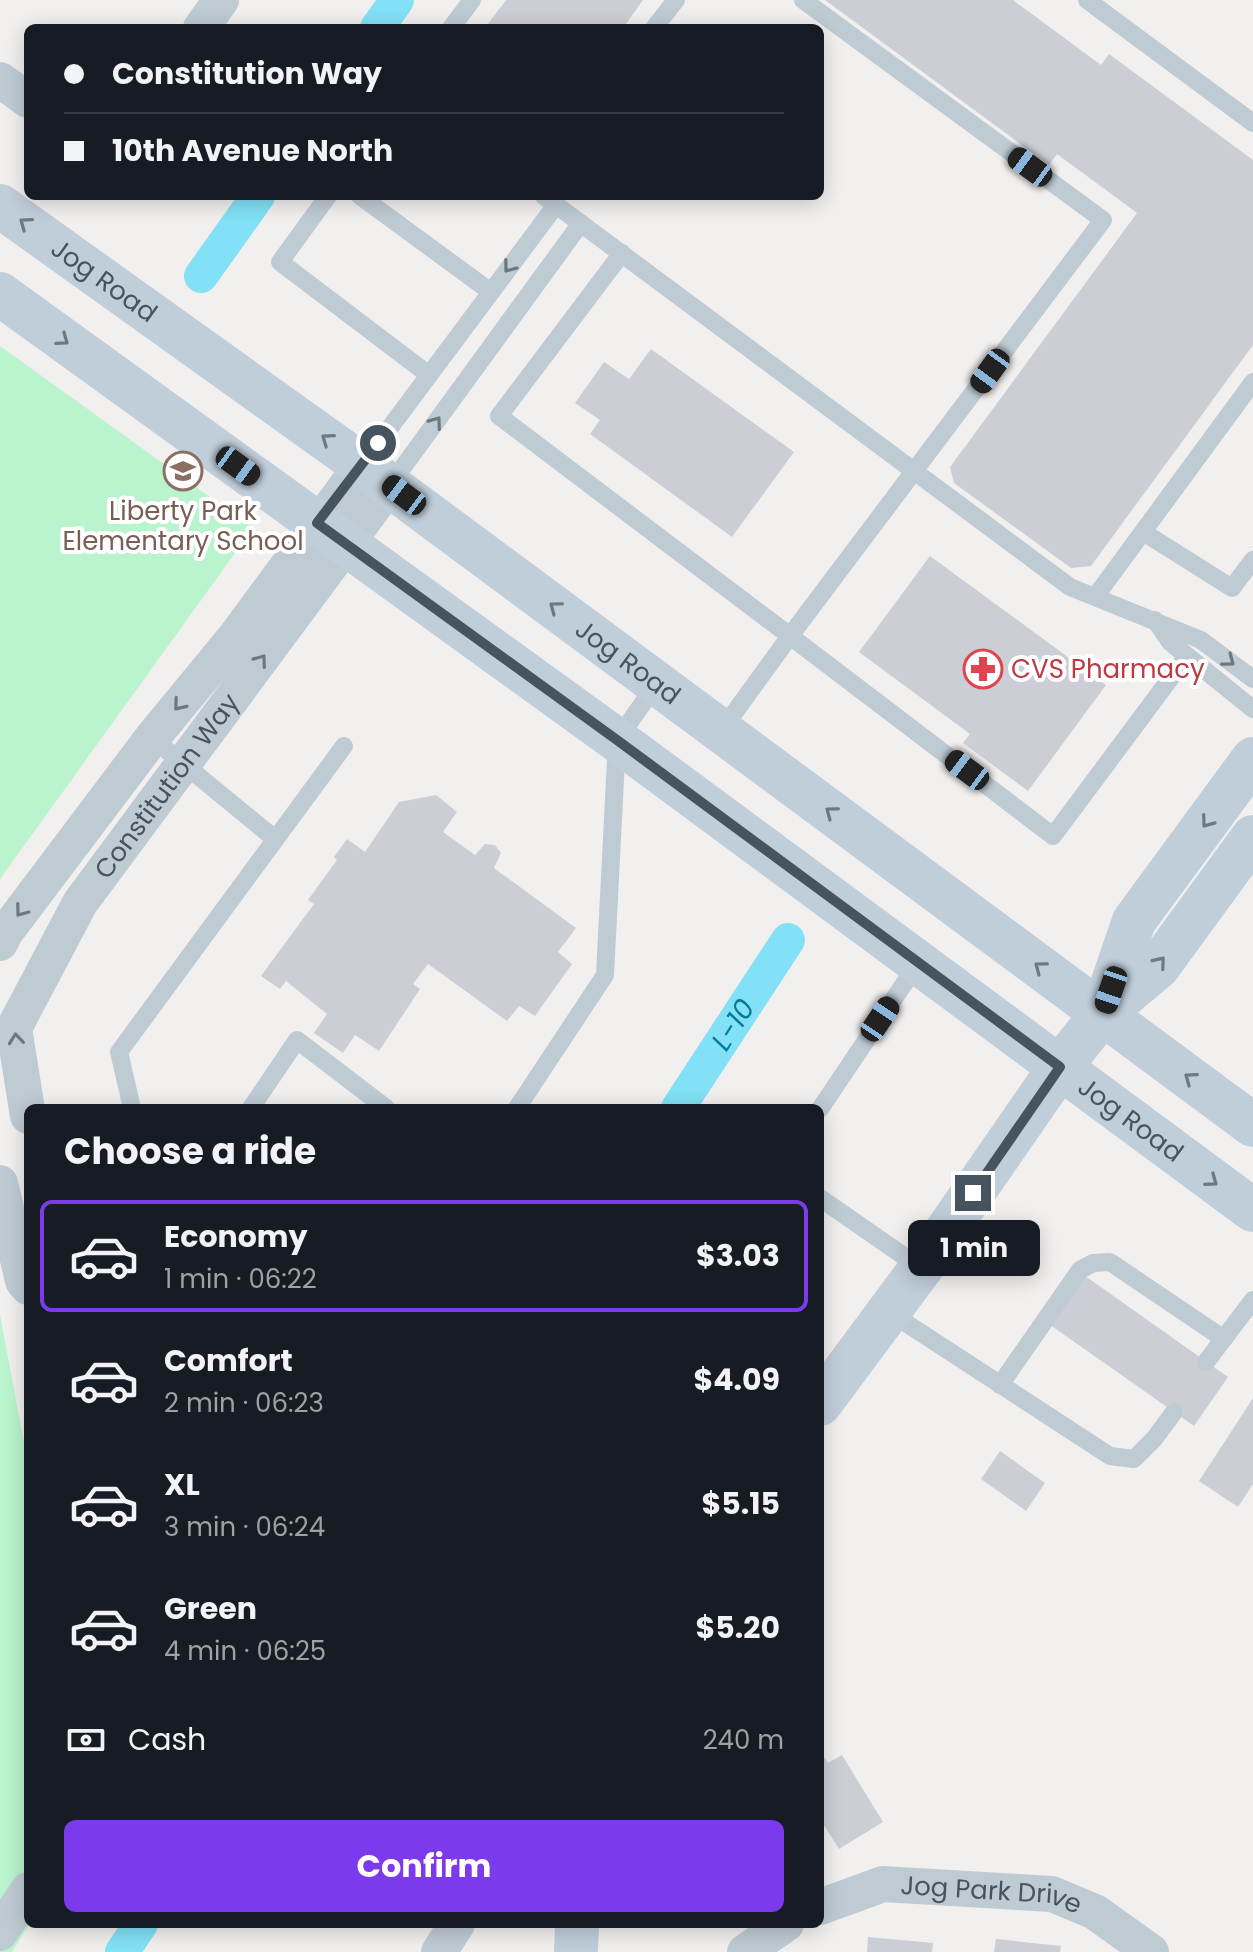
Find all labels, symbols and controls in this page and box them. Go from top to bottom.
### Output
text: Constitution Way [112,52,382,95]
text: 10th Avenue North [112,129,393,172]
car [1004,143,1056,191]
one-way arrow [19,218,33,233]
street label: Jog Road [44,230,164,331]
one-way arrow [505,259,519,273]
one-way arrow [55,330,69,345]
car [966,345,1014,397]
one-way arrow [427,417,441,431]
route start [360,425,396,461]
one-way arrow [322,435,336,449]
car [212,442,264,490]
school or university icon: Liberty Park Elementary School [162,450,204,492]
car [378,471,430,519]
place label: Liberty Park Elementary School [62,493,304,559]
one-way arrow [549,603,564,617]
street label: Jog Road [568,611,688,713]
pharmacy icon: CVS Pharmacy [962,648,1004,690]
place label: CVS Pharmacy [1011,651,1205,687]
one-way arrow [1221,652,1235,666]
one-way arrow [251,654,266,668]
street label: Constitution Way [86,686,248,886]
one-way arrow [174,696,189,710]
car [941,746,993,794]
one-way arrow [825,808,840,822]
one-way arrow [1202,813,1217,827]
one-way arrow [17,902,31,917]
one-way arrow [1150,957,1165,971]
one-way arrow [1034,963,1049,977]
car [1092,963,1130,1017]
water label: L-10 [702,991,764,1058]
car [857,992,903,1046]
one-way arrow [8,1033,25,1046]
street label: Jog Road [1071,1069,1191,1170]
one-way arrow [1184,1074,1199,1088]
text: Choose a ride [64,1126,316,1177]
one-way arrow [1204,1171,1218,1185]
route end [955,1175,991,1211]
text: Economy [164,1215,308,1258]
icon: car [68,1220,140,1292]
callout: 1 min [907,1221,1039,1277]
text: 1 min [940,1230,1008,1266]
text: $3.03 [696,1234,780,1277]
text: 1 min · 06:22 [164,1261,317,1297]
text: Comfort [164,1339,293,1382]
icon: car [68,1344,140,1416]
text: $4.09 [693,1358,780,1401]
text: 2 min · 06:23 [164,1385,324,1421]
text: XL [164,1463,200,1506]
icon: car [68,1468,140,1540]
text: $5.15 [702,1482,780,1525]
text: 3 min · 06:24 [164,1509,325,1545]
text: Green [164,1587,257,1630]
icon: car [68,1592,140,1664]
text: $5.20 [696,1606,780,1649]
text: 4 min · 06:25 [164,1633,326,1669]
icon: cash [64,1718,108,1762]
text: Cash [128,1718,206,1761]
text: 240 m [703,1722,784,1758]
button: Confirm [64,1820,784,1912]
street label: Jog Park Drive [899,1867,1088,1923]

